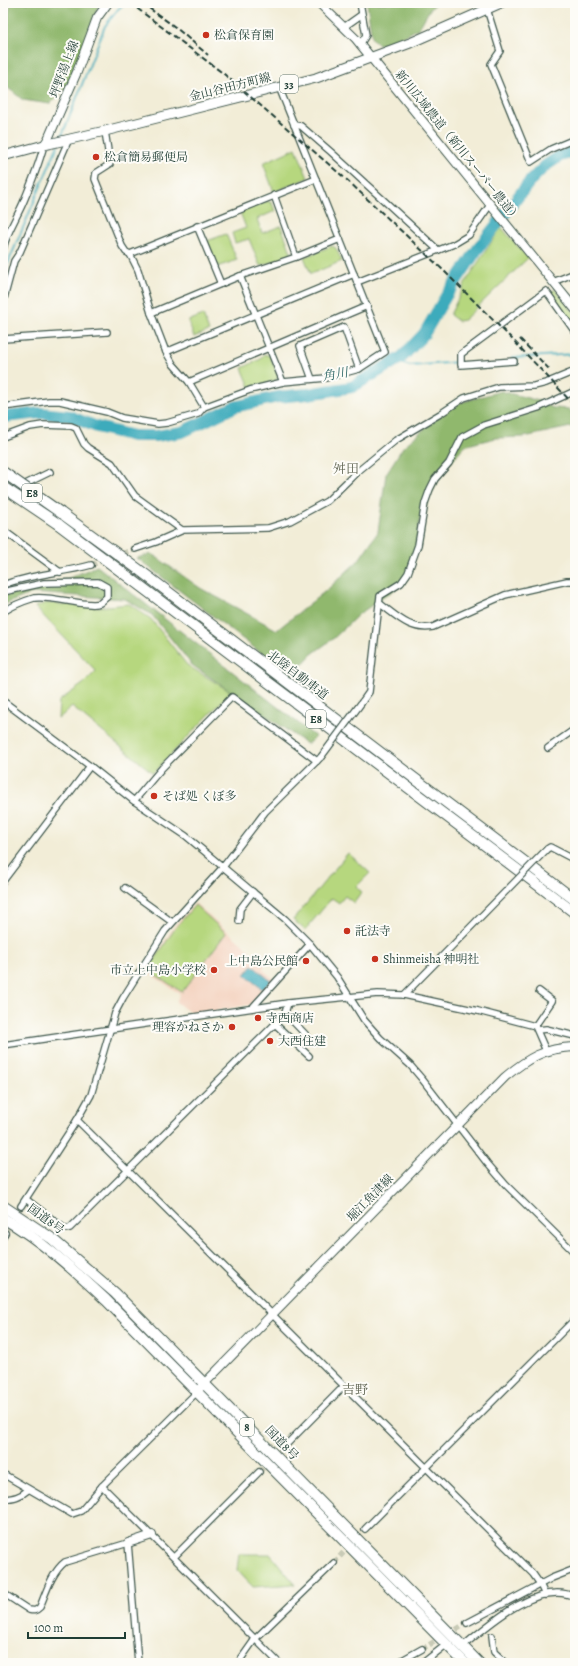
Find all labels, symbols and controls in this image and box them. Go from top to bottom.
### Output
place label: 松倉保育園 [214,27,274,43]
marker: 松倉保育園 [201,30,211,40]
street label: 坪野湯上線 [46,38,82,100]
street label: 新川広域農道（新川スーパー農道） [392,67,524,225]
street label: 金山谷田方町線 [187,69,273,105]
road number: 33 [280,75,298,93]
place label: 松倉簡易郵便局 [104,149,188,165]
marker: 松倉簡易郵便局 [91,152,101,162]
water label: 角川 [321,363,351,385]
district label: 舛田 [333,460,359,477]
road number: E8 [22,484,42,502]
street label: 北陸自動車道 [264,647,332,703]
road number: E8 [306,710,326,728]
place label: そば処 くぼ多 [162,788,236,804]
marker: そば処 くぼ多 [149,791,159,801]
place label: 託法寺 [355,923,391,939]
marker: 託法寺 [342,926,352,936]
place label: Shinmeisha 神明社 [383,951,480,967]
place label: 上中島公民館 [226,953,298,969]
marker: Shinmeisha 神明社 [370,954,380,964]
marker: 上中島公民館 [301,956,311,966]
place label: 市立上中島小学校 [110,962,206,978]
marker: 市立上中島小学校 [209,965,219,975]
place label: 寺西商店 [266,1010,314,1026]
marker: 寺西商店 [253,1013,263,1023]
place label: 理容かねさか [152,1019,224,1035]
marker: 理容かねさか [227,1022,237,1032]
place label: 大西住建 [278,1033,326,1049]
marker: 大西住建 [265,1036,275,1046]
street label: 堀江魚津線 [343,1171,397,1225]
street label: 国道8号 [24,1200,68,1238]
district label: 吉野 [342,1381,368,1398]
road number: 8 [240,1418,254,1436]
street label: 国道8号 [262,1422,302,1464]
scale bar [28,1614,125,1640]
text: 100 m [34,1620,63,1636]

